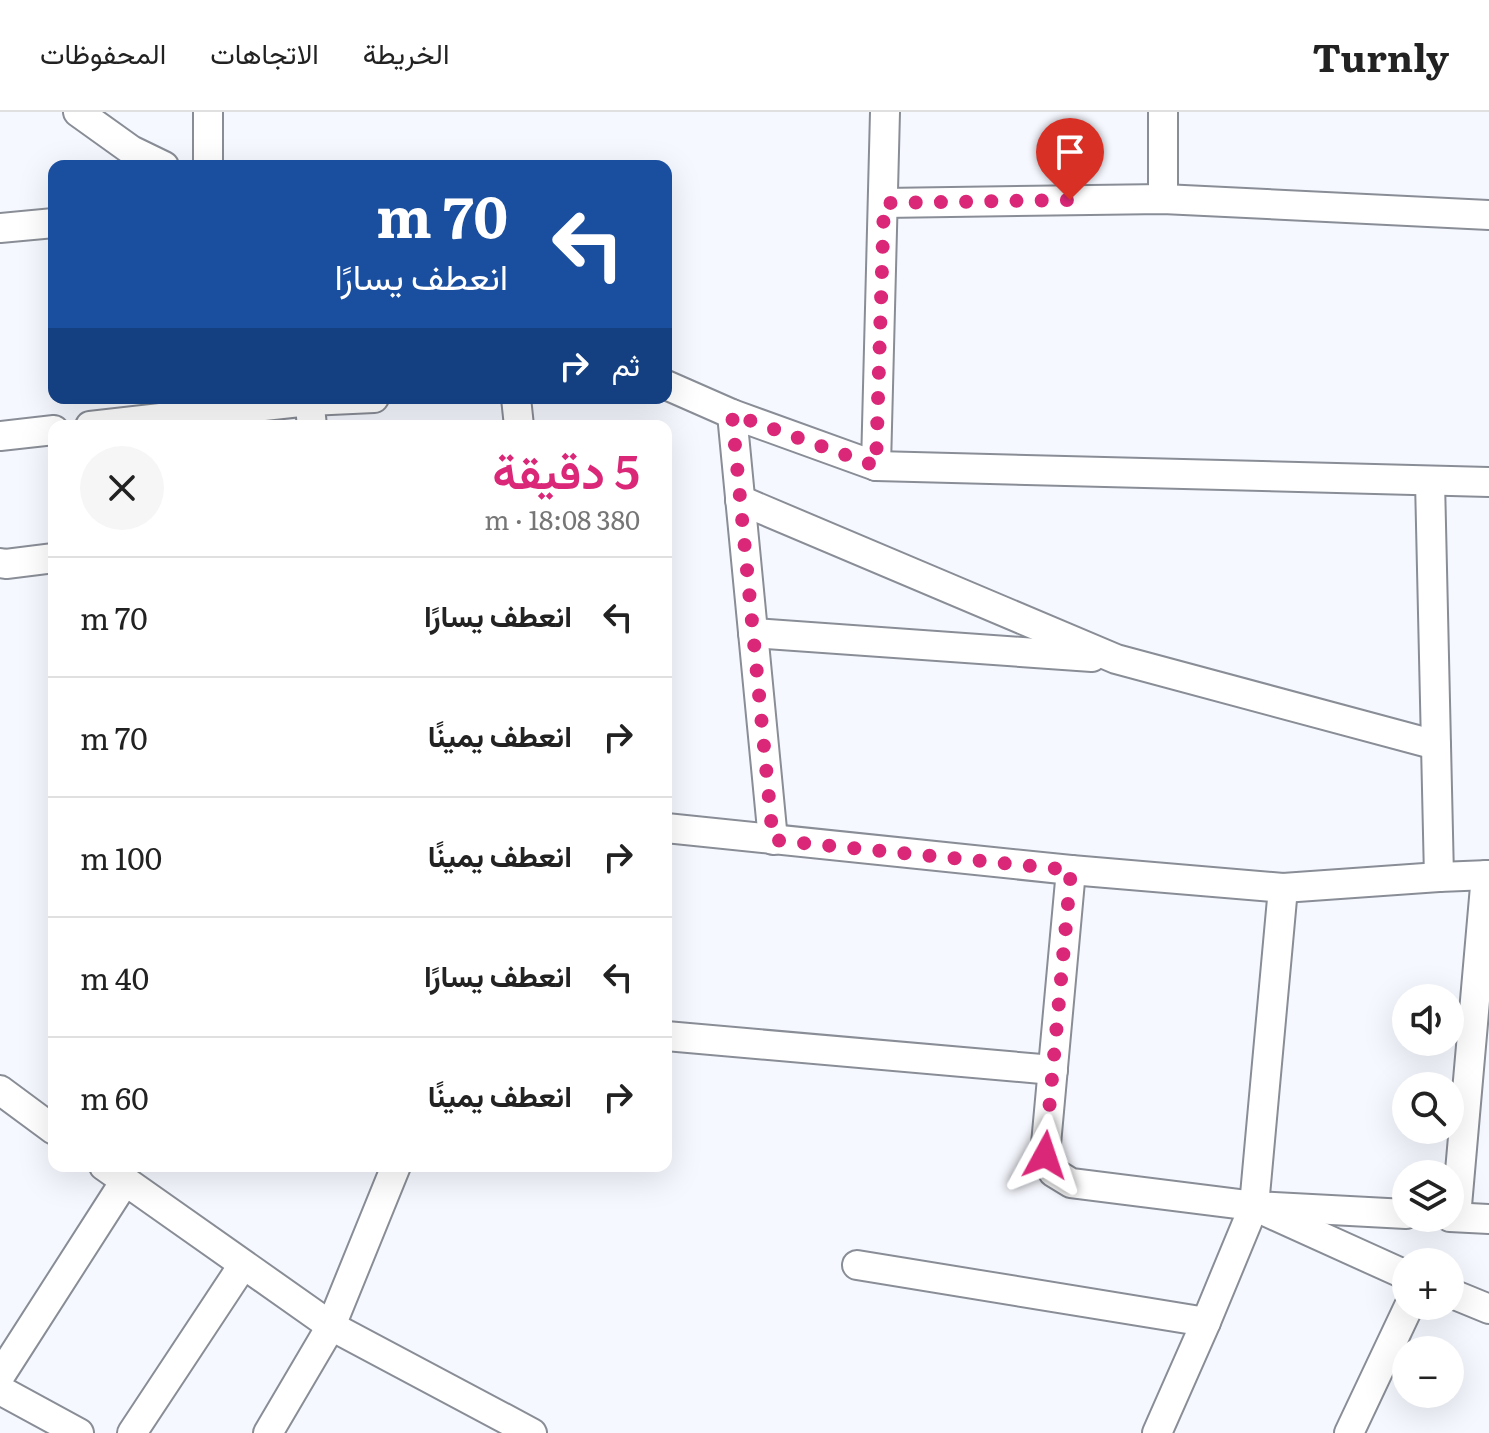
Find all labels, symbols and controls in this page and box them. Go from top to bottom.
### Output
text: Turnly [1312,27,1449,84]
text: المحفوظات [40,31,166,73]
text: الاتجاهات [210,31,319,73]
text: الخريطة [363,31,449,73]
pin [1036,118,1104,200]
icon: arrive [1048,130,1092,174]
text: 70 m [376,172,508,255]
icon: left [536,192,640,296]
text: انعطف يسارًا [335,248,508,301]
text: ثم [612,341,640,385]
icon: right [552,344,596,388]
text: 5 دقيقة [492,433,640,504]
button: close [80,446,164,530]
text: 380 m · 18:08 [484,499,640,538]
text: انعطف يسارًا [424,592,572,636]
text: 70 m [80,595,148,639]
icon: left [596,595,640,639]
text: انعطف يمينًا [428,712,572,756]
text: 70 m [80,715,148,759]
icon: right [596,715,640,759]
text: انعطف يمينًا [428,832,572,876]
text: 100 m [80,835,162,879]
icon: right [596,835,640,879]
text: انعطف يسارًا [424,952,572,996]
text: 40 m [80,955,149,999]
icon: left [596,955,640,999]
map controls [1392,984,1464,1408]
button: sound [1392,984,1464,1056]
text: انعطف يمينًا [428,1072,572,1116]
button: search [1392,1072,1464,1144]
text: 60 m [80,1075,149,1119]
icon: right [596,1075,640,1119]
position arrow [1003,1113,1087,1197]
button: layers [1392,1160,1464,1232]
button: + [1392,1248,1464,1320]
button: − [1392,1336,1464,1408]

